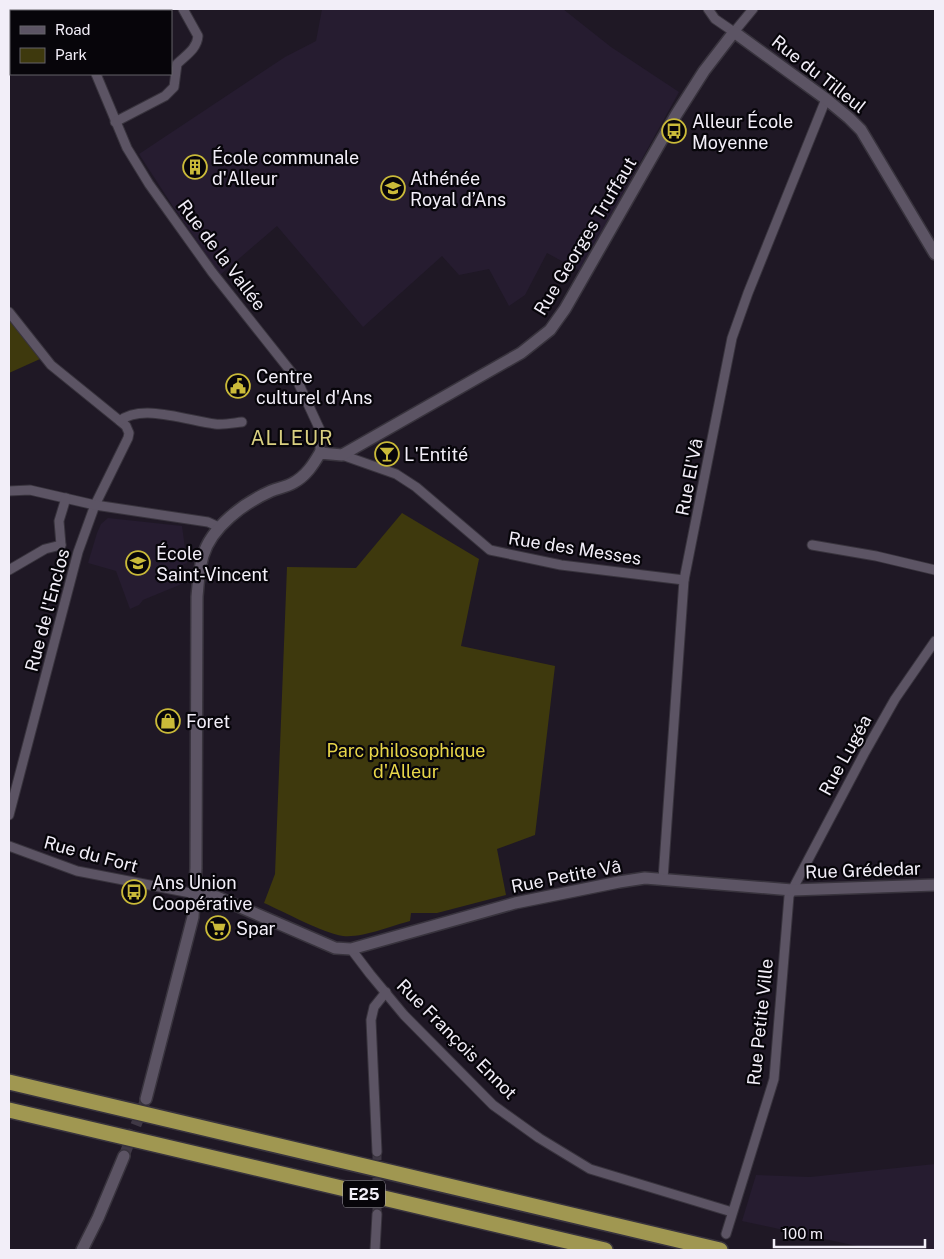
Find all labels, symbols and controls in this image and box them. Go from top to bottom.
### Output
legend [10,10,172,75]
text: Road [55,21,91,38]
street label: Rue du Tilleul [768,31,870,117]
text: Park [55,46,87,63]
place label: Alleur École Moyenne [692,110,793,153]
bus stop icon: Alleur École Moyenne [661,118,687,144]
place label: École communale d'Alleur [212,146,359,189]
street label: Rue Georges Truffaut [529,153,641,319]
building icon: École communale d'Alleur [182,154,208,180]
place label: Athénée Royal d’Ans [410,168,506,210]
school or university icon: Athénée Royal d’Ans [380,175,406,201]
street label: Rue de la Vallée [174,196,270,314]
place label: Centre culturel d'Ans [256,366,372,408]
public building icon: Centre culturel d'Ans [225,373,251,399]
district label: ALLEUR [250,426,334,450]
street label: Rue El'Vâ [671,437,707,517]
bar icon: L'Entité [374,441,400,467]
place label: L'Entité [404,444,468,465]
street label: Rue des Messes [507,527,643,569]
place label: École Saint-Vincent [156,542,268,585]
street label: Rue de l'Enclos [21,546,73,674]
school or university icon: École Saint-Vincent [125,550,151,576]
shop icon: Foret [155,708,181,734]
place label: Foret [186,711,230,732]
street label: Rue Lugéa [814,711,876,799]
park label: Parc philosophique d'Alleur [326,740,486,782]
street label: Rue du Fort [42,831,140,877]
street label: Rue Petite Vâ [509,855,623,897]
street label: Rue Grédedar [805,857,921,883]
place label: Ans Union Coopérative [152,872,252,914]
bus stop icon: Ans Union Coopérative [121,879,147,905]
supermarket icon: Spar [205,915,231,941]
place label: Spar [236,918,276,939]
street label: Rue Petite Ville [743,958,777,1086]
street label: Rue François Ennot [393,975,521,1103]
road number: E25 [343,1180,385,1208]
scale bar [774,1216,925,1248]
text: 100 m [782,1225,823,1242]

